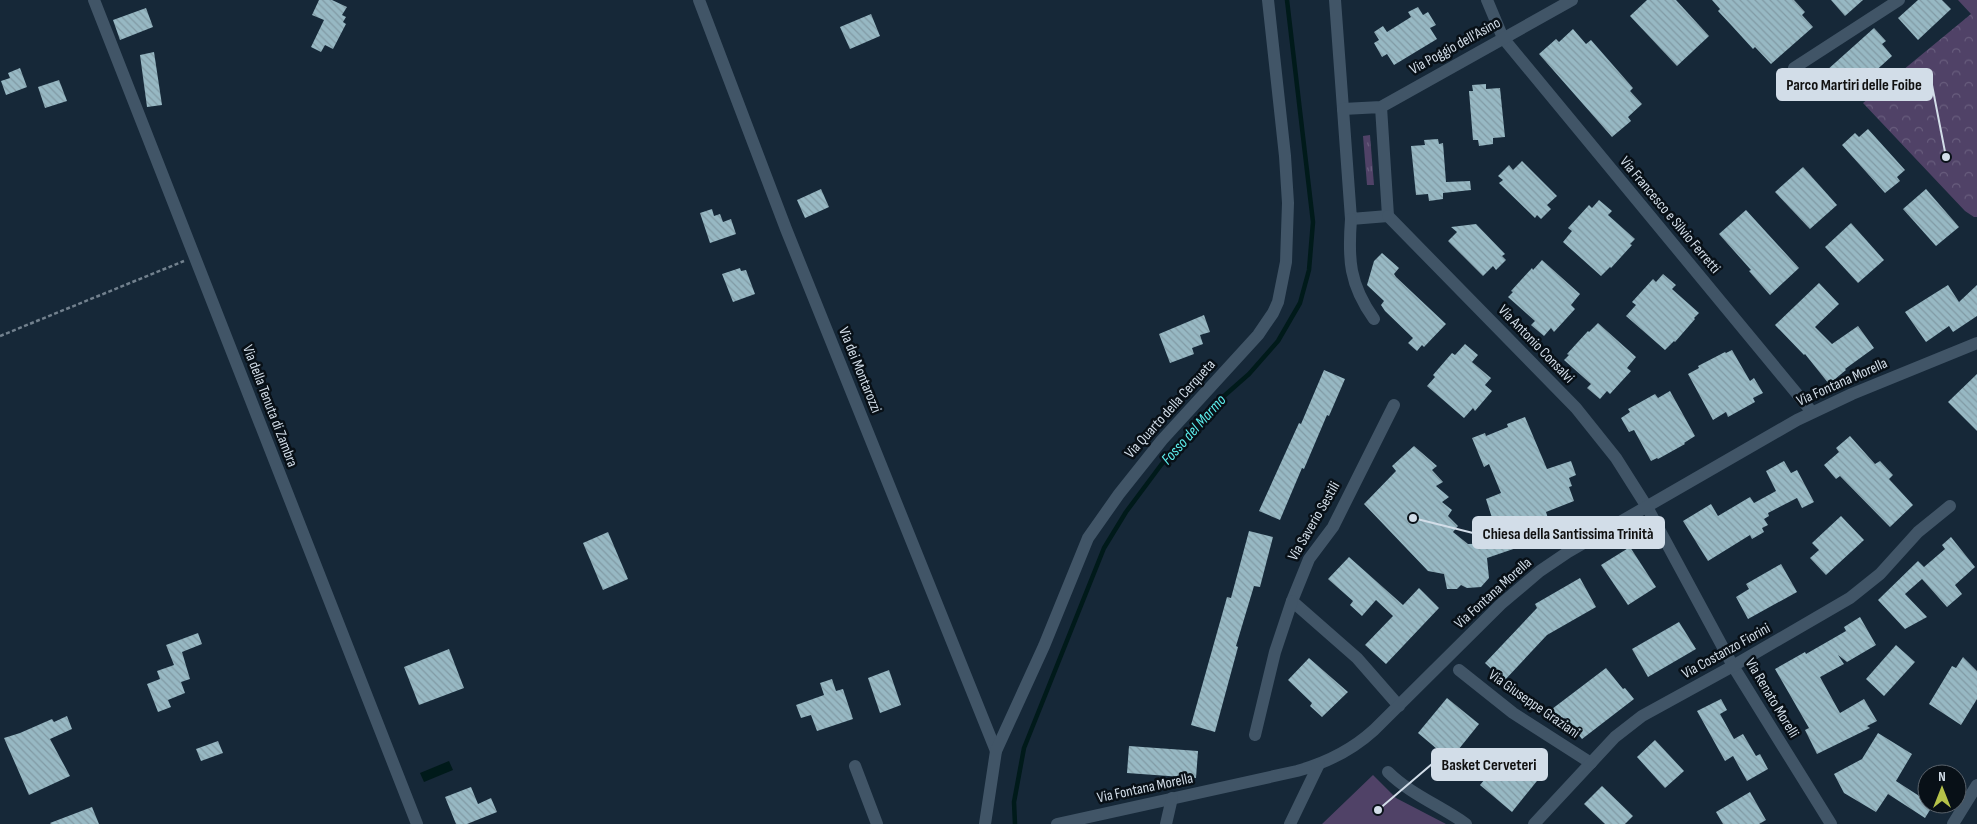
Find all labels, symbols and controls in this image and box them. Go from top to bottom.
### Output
street label: Via Poggio dell'Asino [1406,13,1504,79]
callout: Parco Martiri delle Foibe [1777,69,1932,100]
text: Parco Martiri delle Foibe [1786,76,1922,95]
street label: Via Francesco e Silvio Ferretti [1615,153,1725,278]
street label: Via Antonio Consalvi [1494,301,1578,387]
street label: Via dei Montarozzi [834,324,886,416]
street label: Via della Tenuta di Zambra [238,342,302,470]
street label: Via Fontana Morella [1794,353,1891,410]
street label: Via Quarto della Cerqueta [1121,355,1220,462]
water label: Fosso del Marmo [1158,391,1231,469]
street label: Via Saverio Sestili [1284,478,1344,564]
callout: Chiesa della Santissima Trinità [1473,517,1664,548]
text: Chiesa della Santissima Trinità [1483,525,1653,544]
street label: Via Fontana Morella [1450,553,1536,633]
street label: Via Costanzo Fiorini [1678,619,1774,683]
street label: Via Renato Morelli [1741,655,1803,741]
street label: Via Giuseppe Graziani [1485,666,1583,743]
callout: Basket Cerveteri [1432,749,1547,780]
text: Basket Cerveteri [1441,756,1537,775]
north arrow [1917,764,1967,814]
text: N [1938,768,1946,785]
street label: Via Fontana Morella [1095,769,1195,807]

